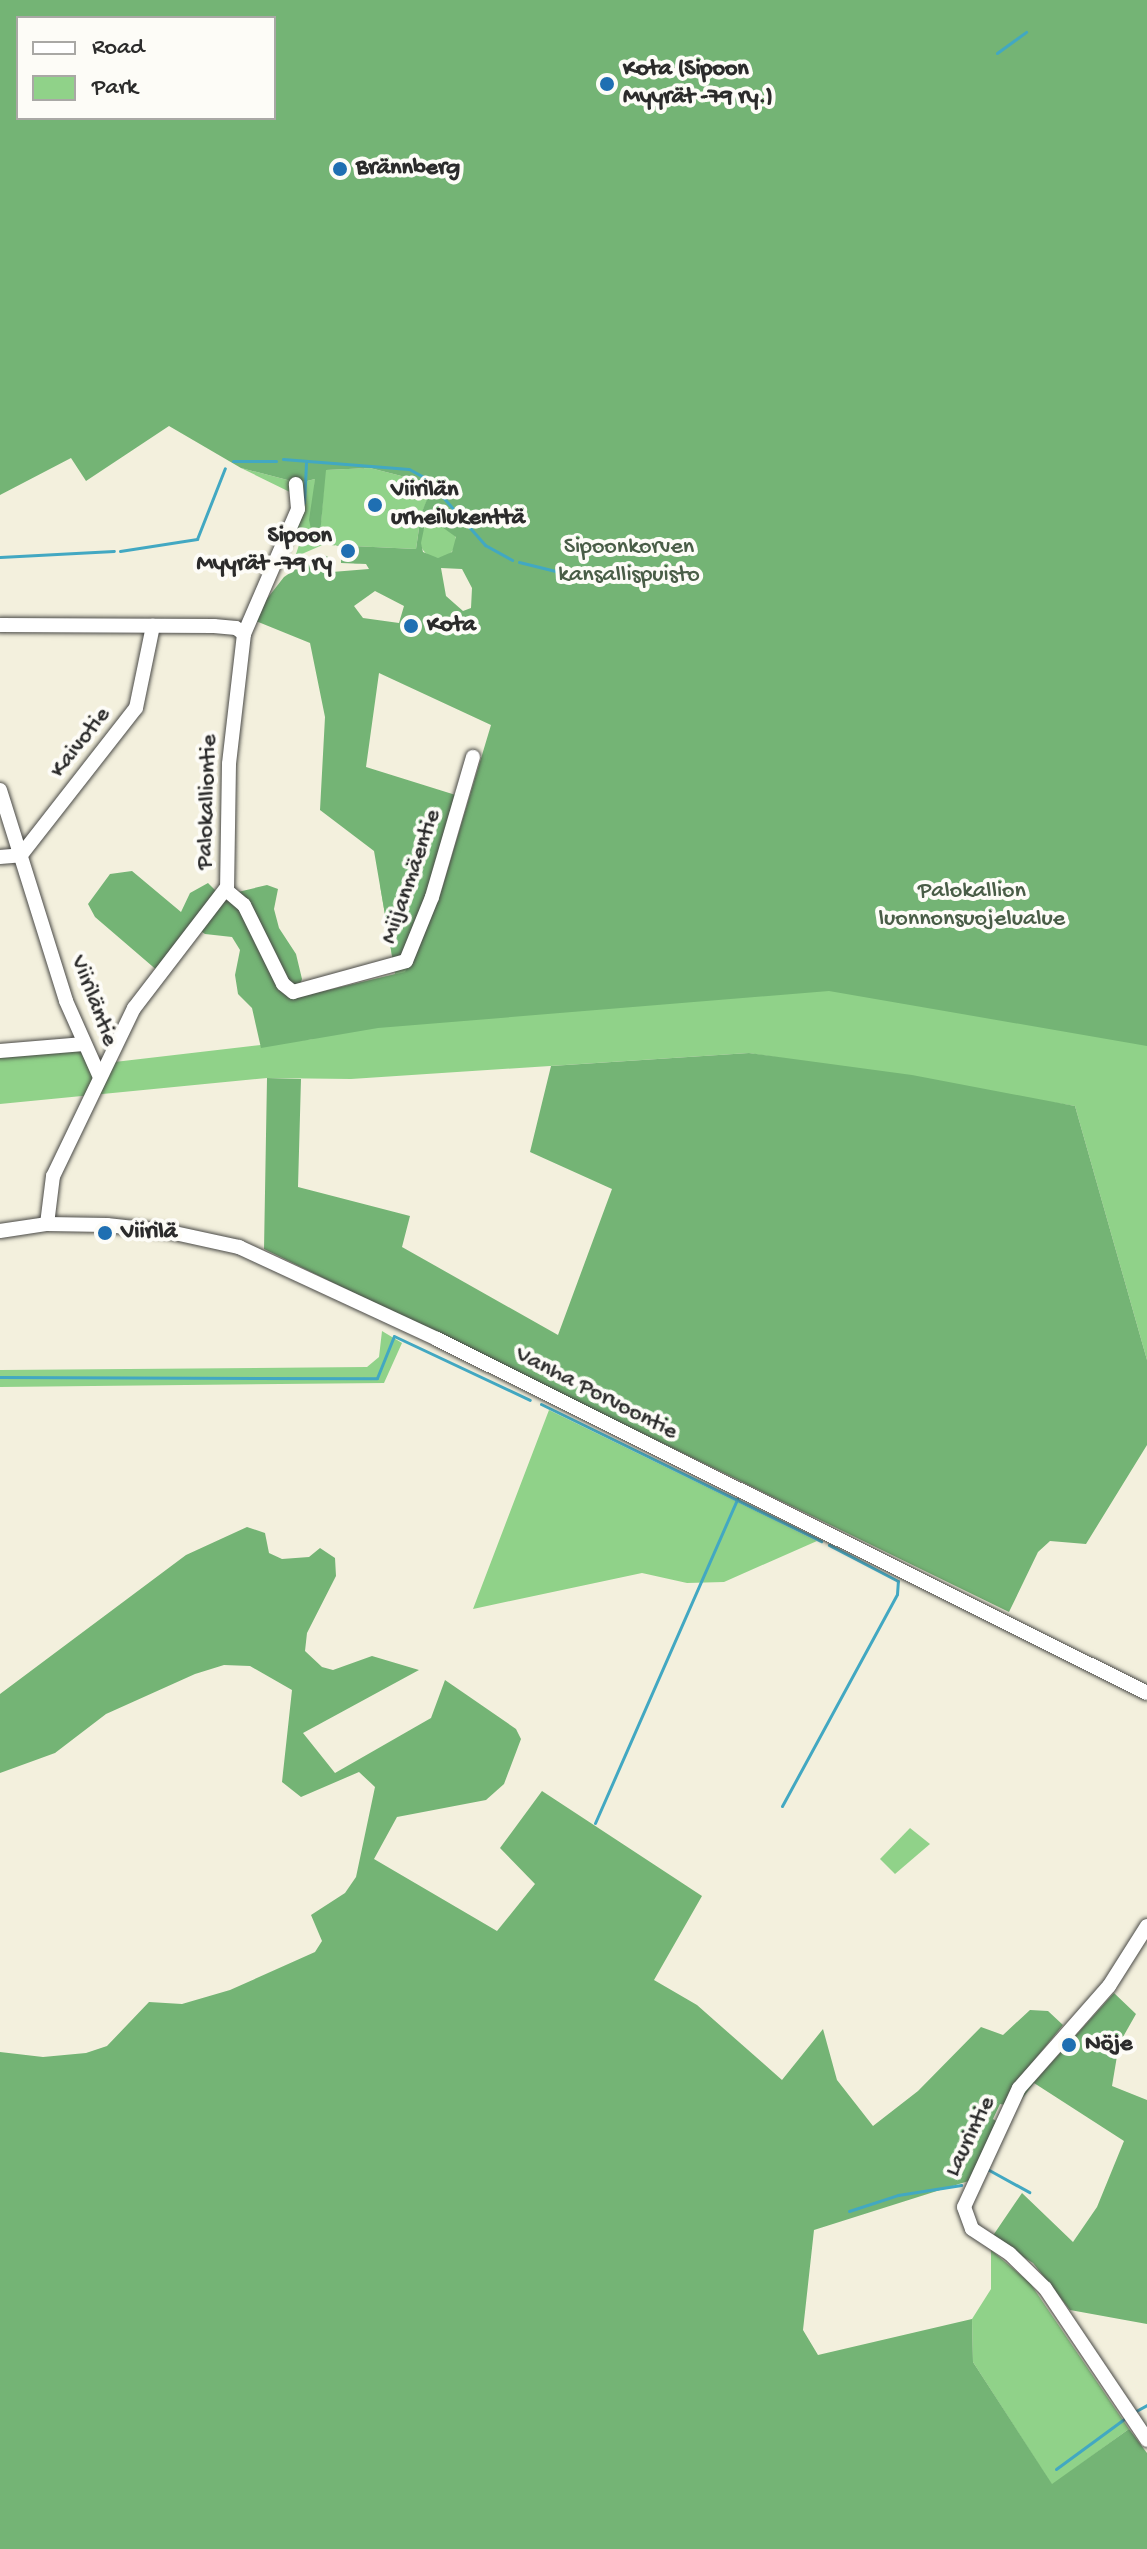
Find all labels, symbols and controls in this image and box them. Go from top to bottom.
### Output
legend [16,16,276,120]
text: Road [92,34,144,63]
place label: Kota (Sipoon Myyrät -79 ry.) [623,56,773,112]
text: Park [92,74,138,103]
marker: Kota (Sipoon Myyrät -79 ry.) [598,75,616,93]
place label: Brännberg [356,155,460,183]
marker: Brännberg [331,160,349,178]
place label: Viirilän urheilukenttä [391,477,525,533]
marker: Viirilän urheilukenttä [366,496,384,514]
place label: Sipoon Myyrät -79 ry [196,523,332,579]
park label: Sipoonkorven kansallispuisto [558,534,700,590]
marker: Sipoon Myyrät -79 ry [339,542,357,560]
place label: Kota [427,612,476,640]
marker: Kota [402,617,420,635]
street label: Kaivotie [44,702,118,784]
street label: Palokalliontie [191,734,225,870]
street label: Miijanmäentie [376,806,448,948]
park label: Palokallion luonnonsuojelualue [879,878,1065,934]
street label: Viiriläntie [63,952,123,1050]
place label: Viirilä [121,1219,177,1247]
marker: Viirilä [96,1224,114,1242]
street label: Vanha Porvoontie [510,1341,682,1447]
place label: Nöje [1085,2031,1132,2059]
marker: Nöje [1060,2036,1078,2054]
street label: Laurintie [939,2092,1003,2182]

